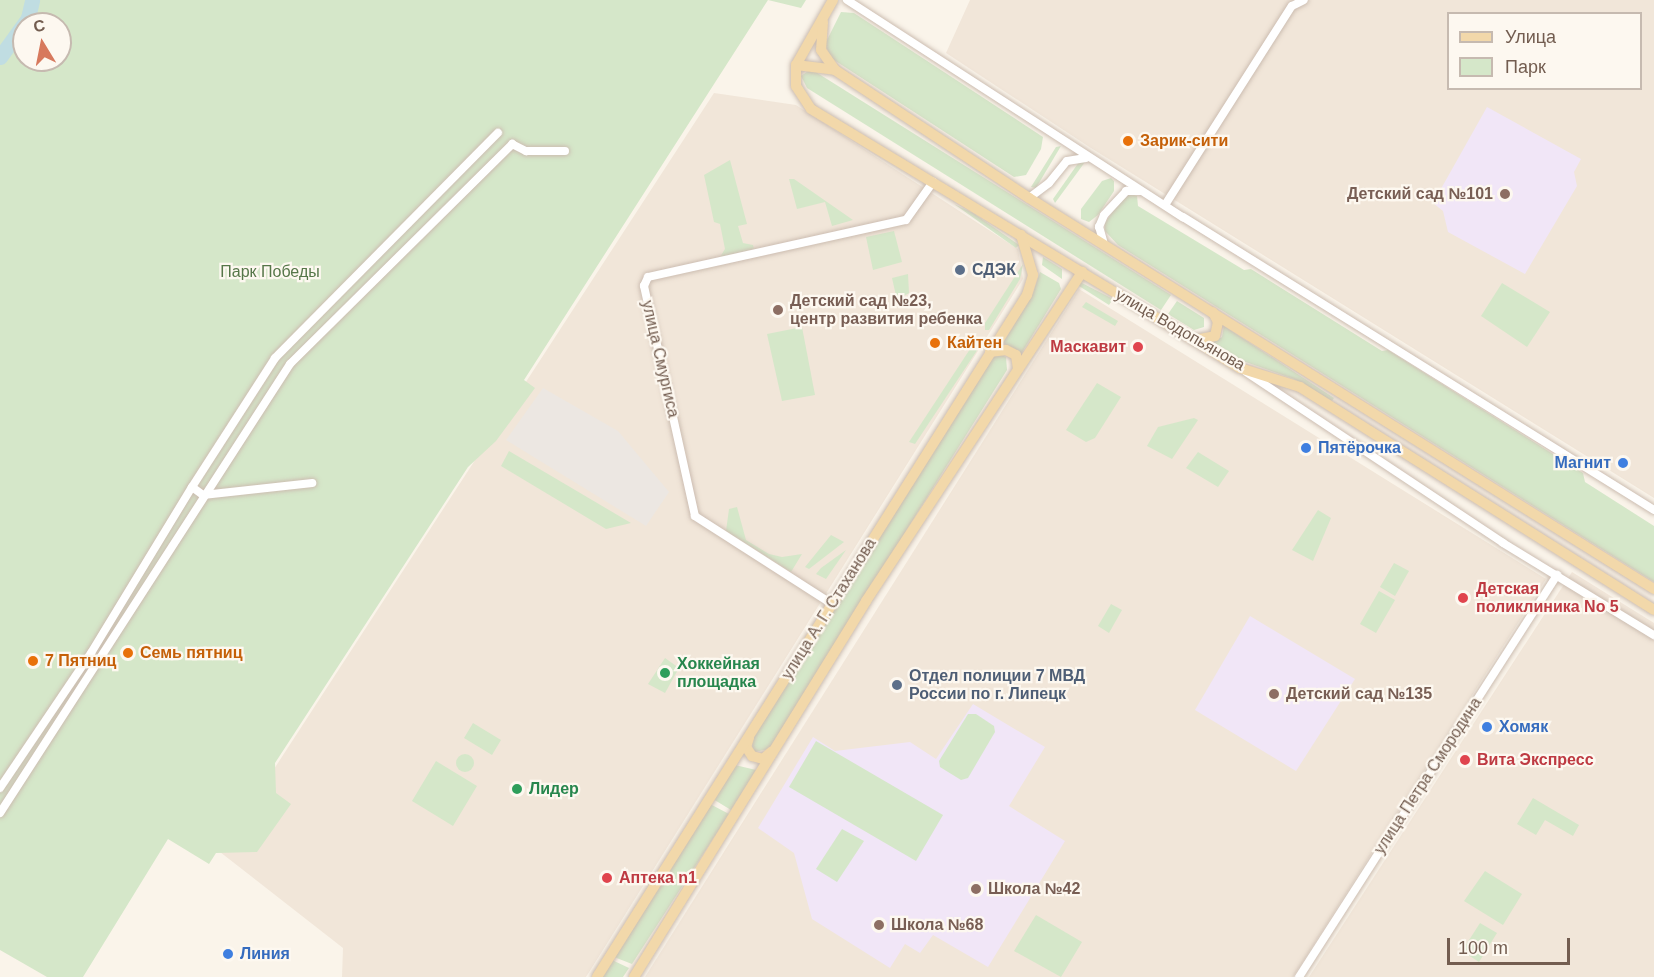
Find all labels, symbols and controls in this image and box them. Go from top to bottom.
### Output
north arrow [12,12,72,72]
legend [1447,12,1642,90]
text: С [32,16,46,35]
text: Улица [1505,27,1556,47]
text: Парк [1505,57,1546,77]
place label: Зарик-сити [1140,131,1228,151]
marker: Зарик-сити [1121,134,1135,148]
place label: Детский сад №101 [1347,184,1493,204]
marker: Детский сад №101 [1498,187,1512,201]
place label: СДЭК [972,260,1016,280]
park label: Парк Победы [220,262,320,282]
marker: СДЭК [953,263,967,277]
street label: улица Водопьянова [1112,285,1248,375]
place label: Детский сад №23, центр развития ребенка [790,291,982,329]
street label: улица Смургиса [637,299,683,419]
marker: Детский сад №23, центр развития ребенка [771,303,785,317]
place label: Кайтен [947,333,1002,353]
marker: Кайтен [928,336,942,350]
place label: Маскавит [1050,337,1126,357]
marker: Маскавит [1131,340,1145,354]
place label: Пятёрочка [1318,438,1401,458]
marker: Пятёрочка [1299,441,1313,455]
place label: Магнит [1555,453,1611,473]
marker: Магнит [1616,456,1630,470]
street label: улица А. Г. Стаханова [778,535,880,683]
place label: Детская поликлиника No 5 [1476,579,1619,617]
marker: Детская поликлиника No 5 [1454,589,1472,607]
place label: Семь пятниц [140,643,243,663]
marker: Семь пятниц [121,646,135,660]
place label: 7 Пятниц [45,651,116,671]
marker: 7 Пятниц [26,654,40,668]
place label: Хоккейная площадка [677,654,760,692]
marker: Хоккейная площадка [658,666,672,680]
place label: Отдел полиции 7 МВД России по г. Липецк [909,666,1085,704]
marker: Отдел полиции 7 МВД России по г. Липецк [890,678,904,692]
place label: Детский сад №135 [1286,684,1432,704]
marker: Детский сад №135 [1267,687,1281,701]
street label: улица Петра Смородина [1370,694,1486,858]
place label: Хомяк [1499,717,1548,737]
marker: Хомяк [1480,720,1494,734]
place label: Вита Экспресс [1477,750,1594,770]
marker: Вита Экспресс [1458,753,1472,767]
place label: Лидер [529,779,579,799]
marker: Лидер [510,782,524,796]
place label: Аптека n1 [619,868,697,888]
marker: Аптека n1 [600,871,614,885]
place label: Школа №42 [988,879,1080,899]
marker: Школа №42 [969,882,983,896]
place label: Школа №68 [891,915,983,935]
marker: Школа №68 [872,918,886,932]
scale bar [1450,926,1573,964]
text: 100 m [1458,938,1508,958]
place label: Линия [240,944,290,964]
marker: Линия [221,947,235,961]

